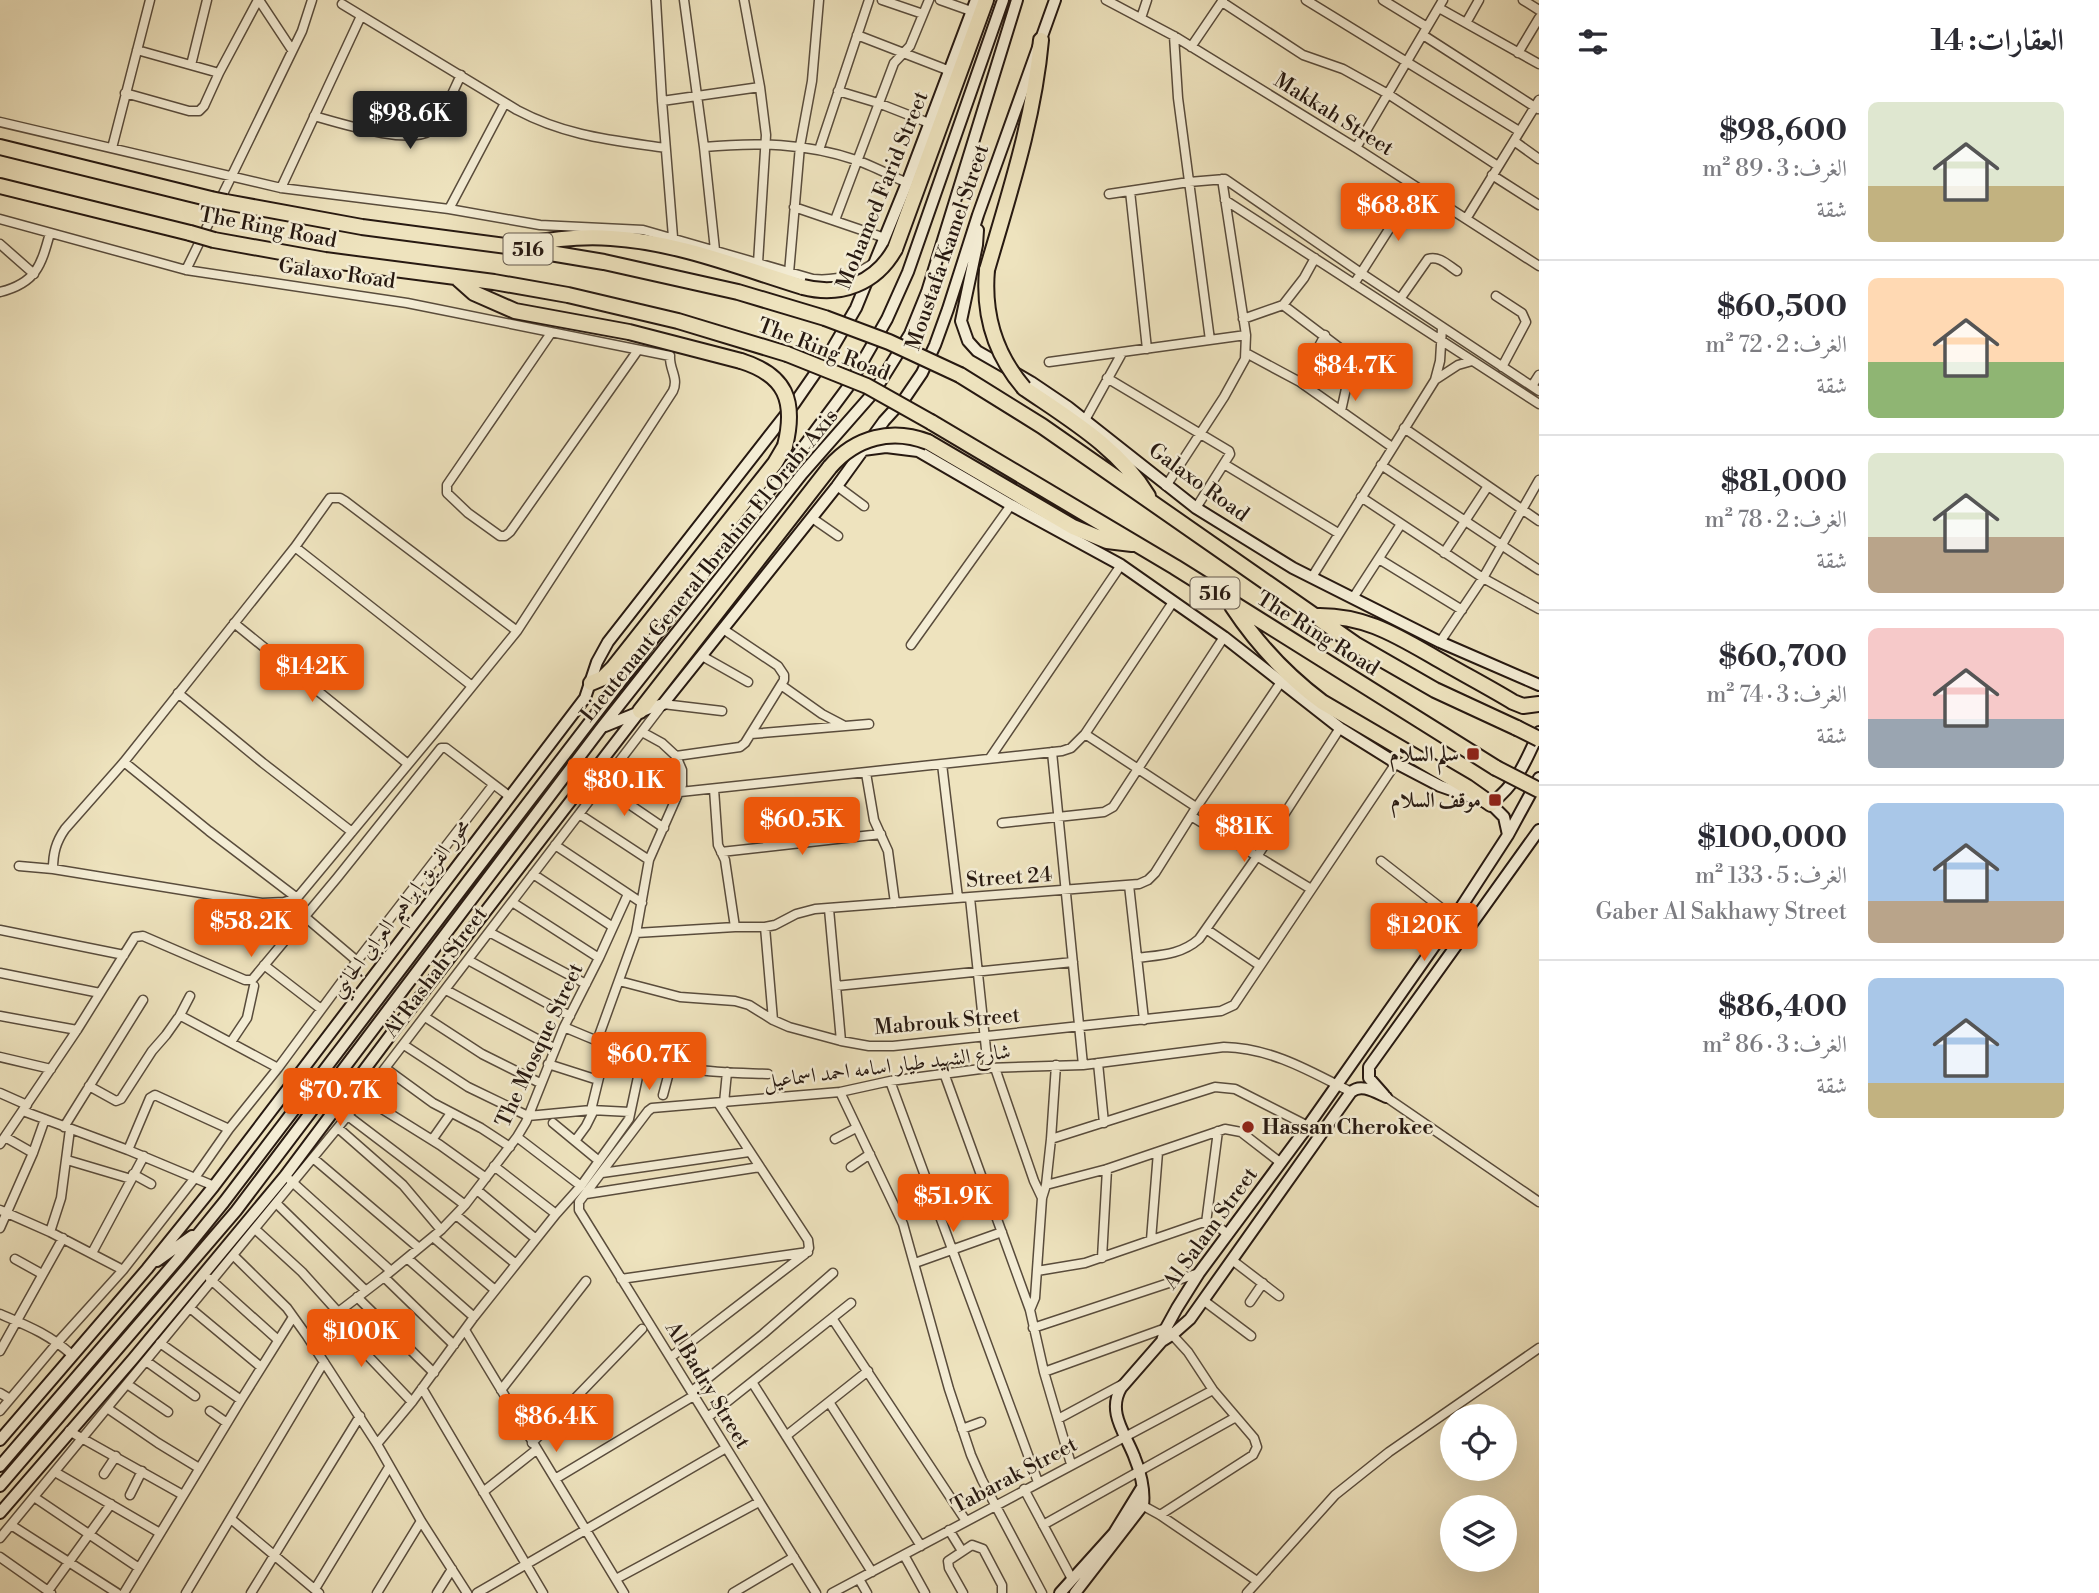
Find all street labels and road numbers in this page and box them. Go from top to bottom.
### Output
street label: Makkah Street [1269,68,1399,162]
street label: Mohamed Farid Street [831,87,935,293]
street label: Moustafa Kamel Street [900,140,996,354]
street label: The Ring Road [197,202,339,254]
road number: 516 [504,233,552,264]
street label: Galaxo Road [277,253,397,295]
street label: The Ring Road [754,313,894,387]
street label: Lieutenant General Ibrahim El Orabi Axis [575,404,844,727]
street label: Galaxo Road [1143,438,1254,528]
road number: 516 [1190,578,1240,608]
street label: The Ring Road [1251,586,1384,682]
street label: محور الفريق إبراهيم العرابى الجانبي [325,814,482,1007]
street label: Street 24 [965,862,1053,894]
street label: Al Rashah Street [378,902,494,1044]
street label: The Mosque Street [490,959,590,1132]
street label: Mabrouk Street [873,1003,1022,1041]
street label: شارع الشهيد طيار اسامه احمد اسماعيل [762,1039,1013,1099]
street label: Al Salam Street [1157,1162,1264,1295]
street label: Al Badry Street [658,1316,756,1454]
street label: Tabarak Street [947,1432,1082,1520]

